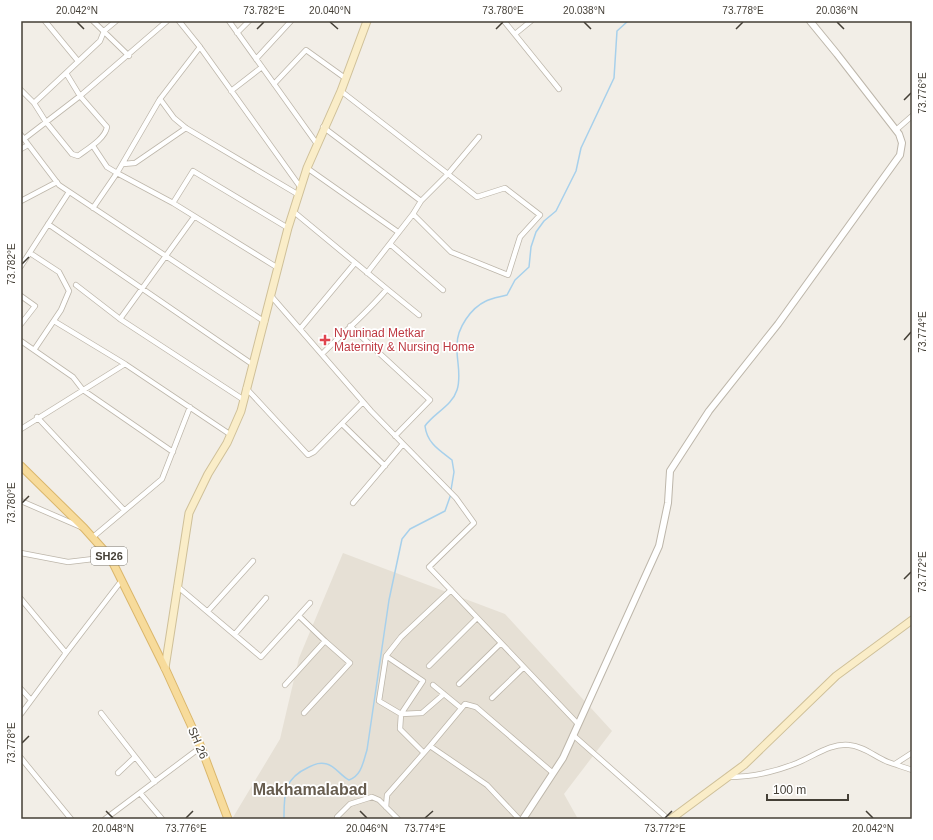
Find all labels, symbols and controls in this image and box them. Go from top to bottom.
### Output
text: 20.042°N [56,5,98,16]
text: 73.782°E [243,5,285,16]
text: 20.040°N [309,5,351,16]
text: 73.780°E [482,5,524,16]
text: 20.038°N [563,5,605,16]
text: 73.778°E [722,5,764,16]
text: 20.036°N [816,5,858,16]
text: 73.776°E [917,72,928,114]
text: 73.782°E [6,243,17,285]
text: 73.774°E [917,311,928,353]
place label: Nyuninad Metkar Maternity & Nursing Home [334,326,475,354]
marker: Nyuninad Metkar Maternity & Nursing Home [319,334,331,346]
text: 73.780°E [6,482,17,524]
road number: SH26 [91,547,127,565]
text: 73.772°E [917,551,928,593]
text: 73.778°E [6,722,17,764]
street label: SH 26 [185,725,211,761]
scale bar [767,776,848,802]
district label: Makhamalabad [253,781,367,798]
text: 100 m [773,783,806,797]
text: 20.048°N [92,823,134,834]
text: 73.776°E [165,823,207,834]
text: 20.046°N [346,823,388,834]
text: 73.774°E [404,823,446,834]
text: 73.772°E [644,823,686,834]
text: 20.042°N [852,823,894,834]

